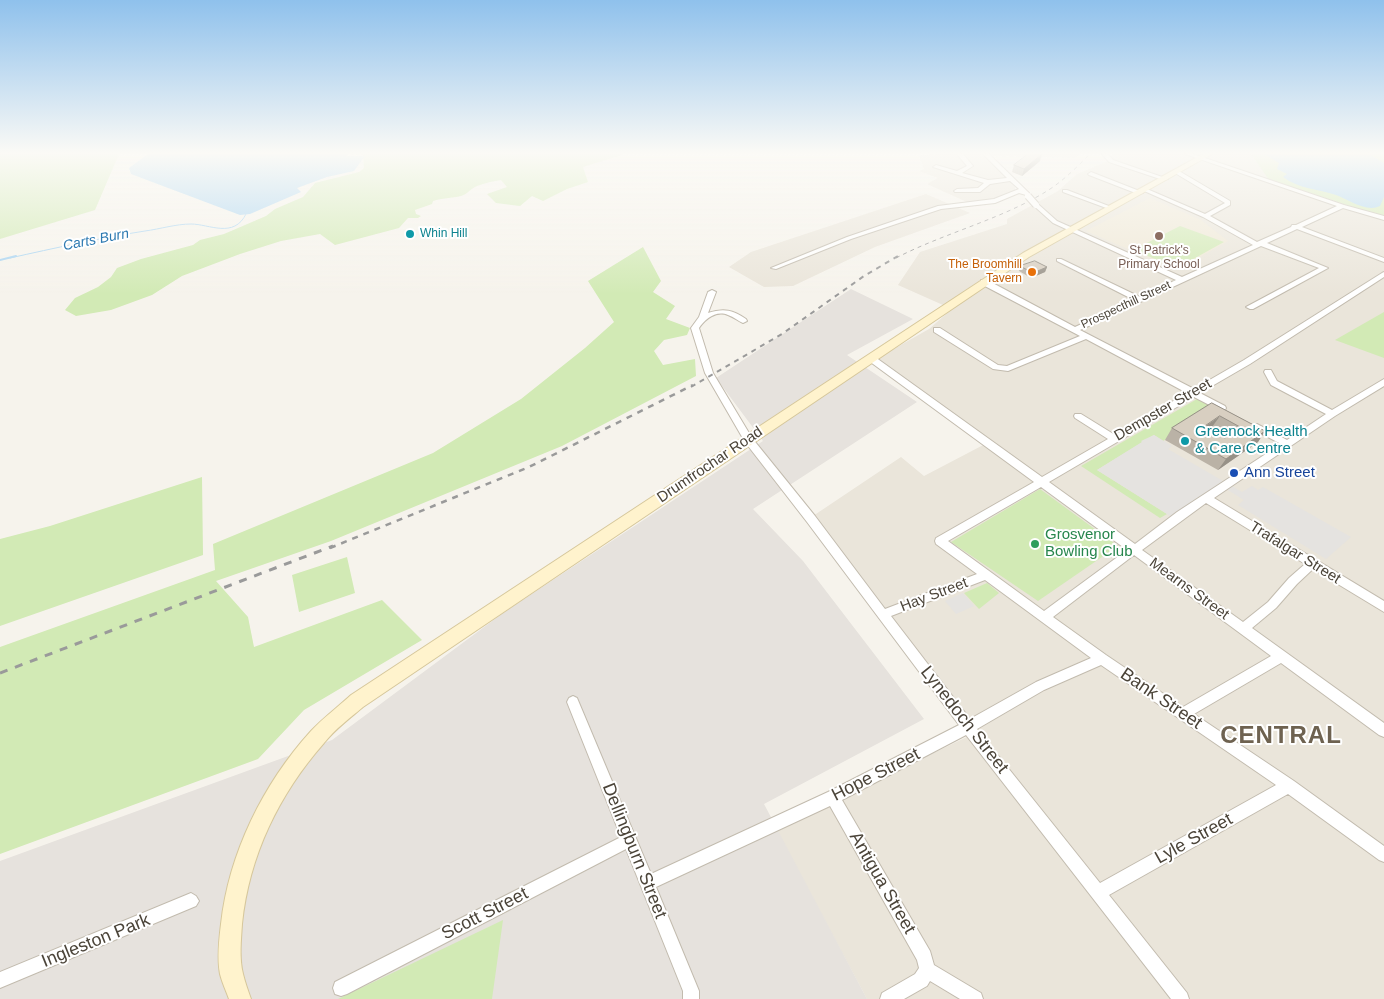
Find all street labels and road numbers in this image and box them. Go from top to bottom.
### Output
street label: Prospecthill Street [1079,278,1173,332]
street label: Dempster Street [1111,375,1215,445]
street label: Drumfrochar Road [654,423,766,507]
street label: Trafalgar Street [1246,518,1344,588]
street label: Mearns Street [1146,554,1232,624]
street label: Hay Street [898,574,970,616]
street label: Lynedoch Street [915,662,1013,778]
street label: Bank Street [1116,664,1206,734]
street label: Hope Street [828,744,924,806]
street label: Dellingburn Street [597,780,671,922]
street label: Lyle Street [1151,809,1237,869]
street label: Antigua Street [844,828,920,938]
street label: Scott Street [438,883,532,945]
street label: Ingleston Park [39,909,153,973]

